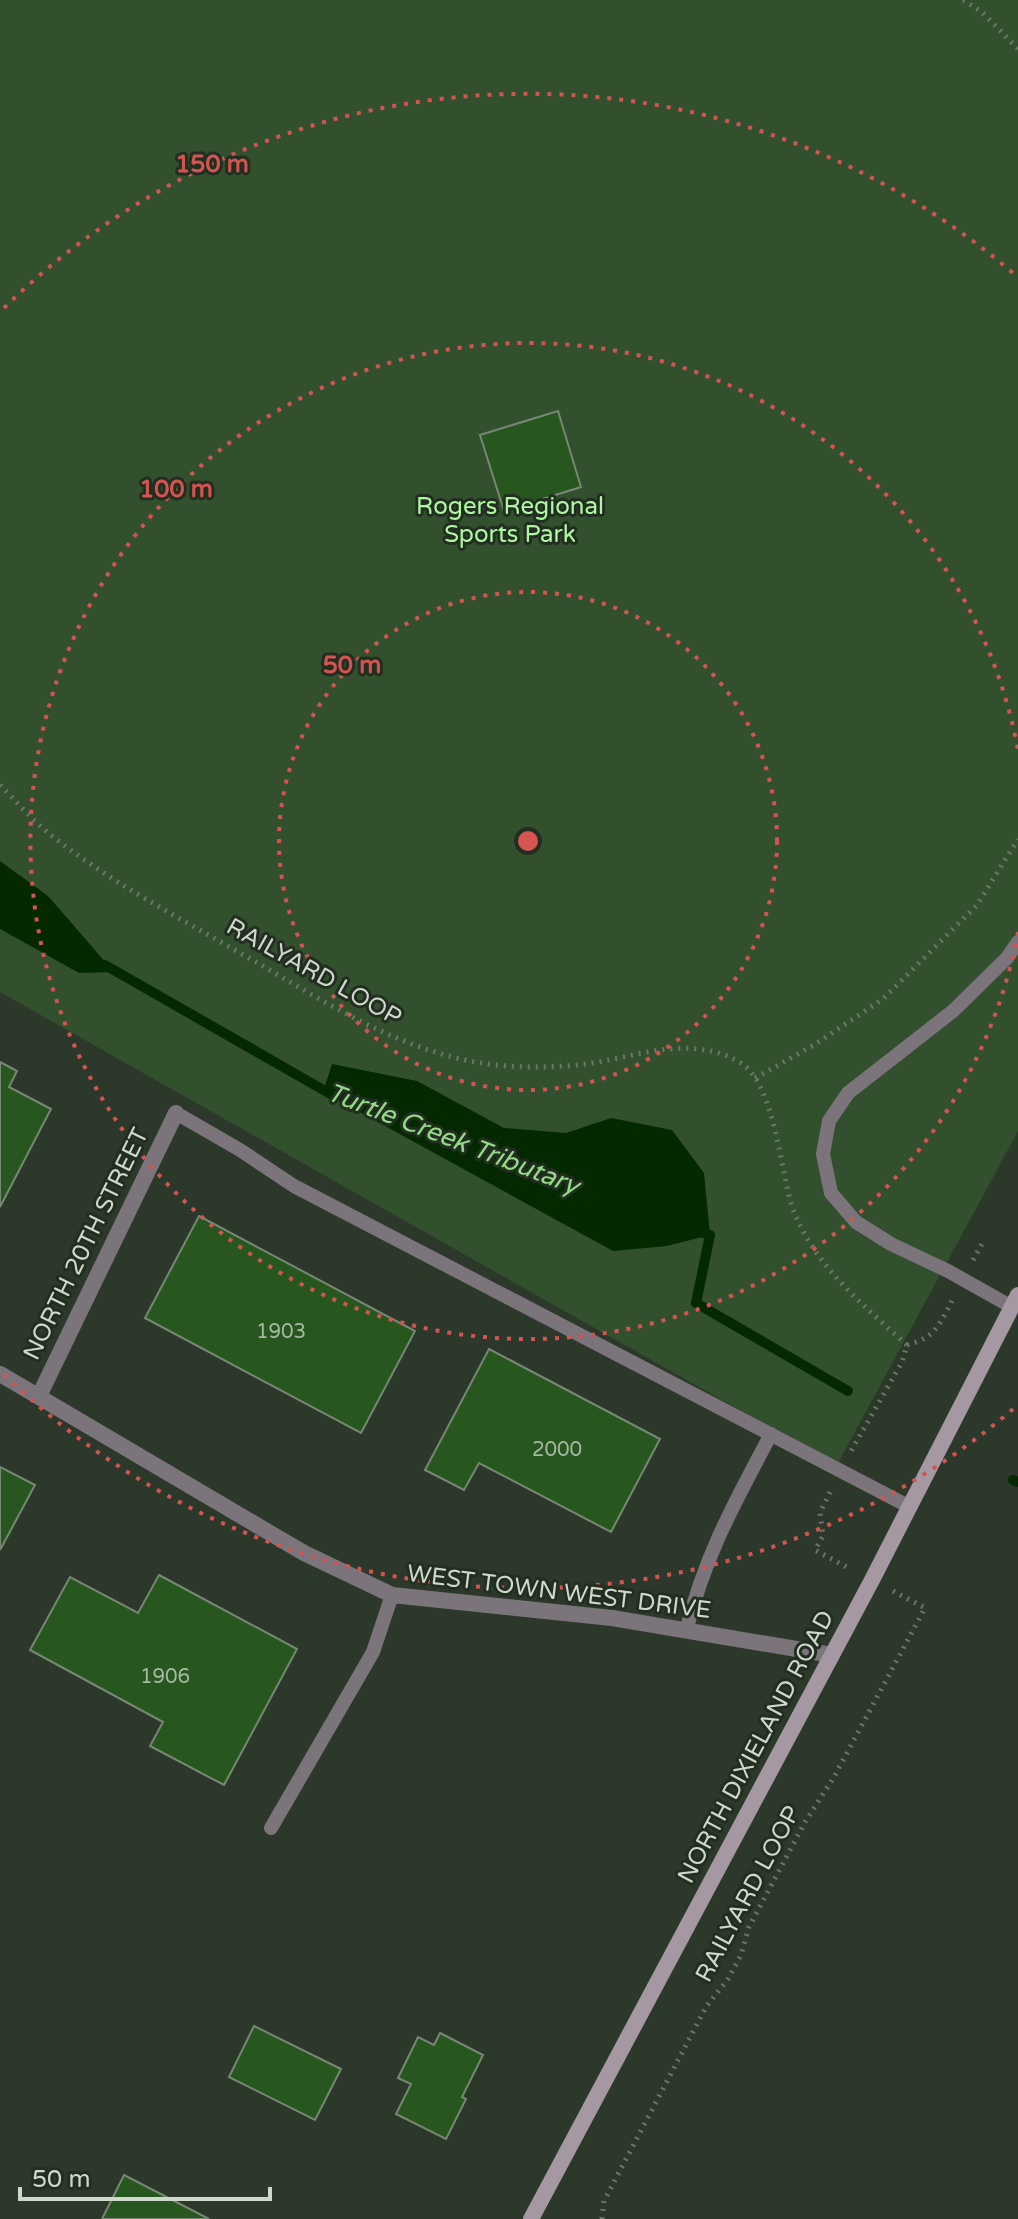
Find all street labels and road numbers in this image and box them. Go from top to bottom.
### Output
street label: RAILYARD LOOP [221,912,407,1032]
street label: NORTH 20TH STREET [17,1123,155,1365]
street label: WEST TOWN WEST DRIVE [405,1559,713,1625]
street label: NORTH DIXIELAND ROAD [672,1606,840,1888]
street label: RAILYARD LOOP [689,1801,807,1987]

